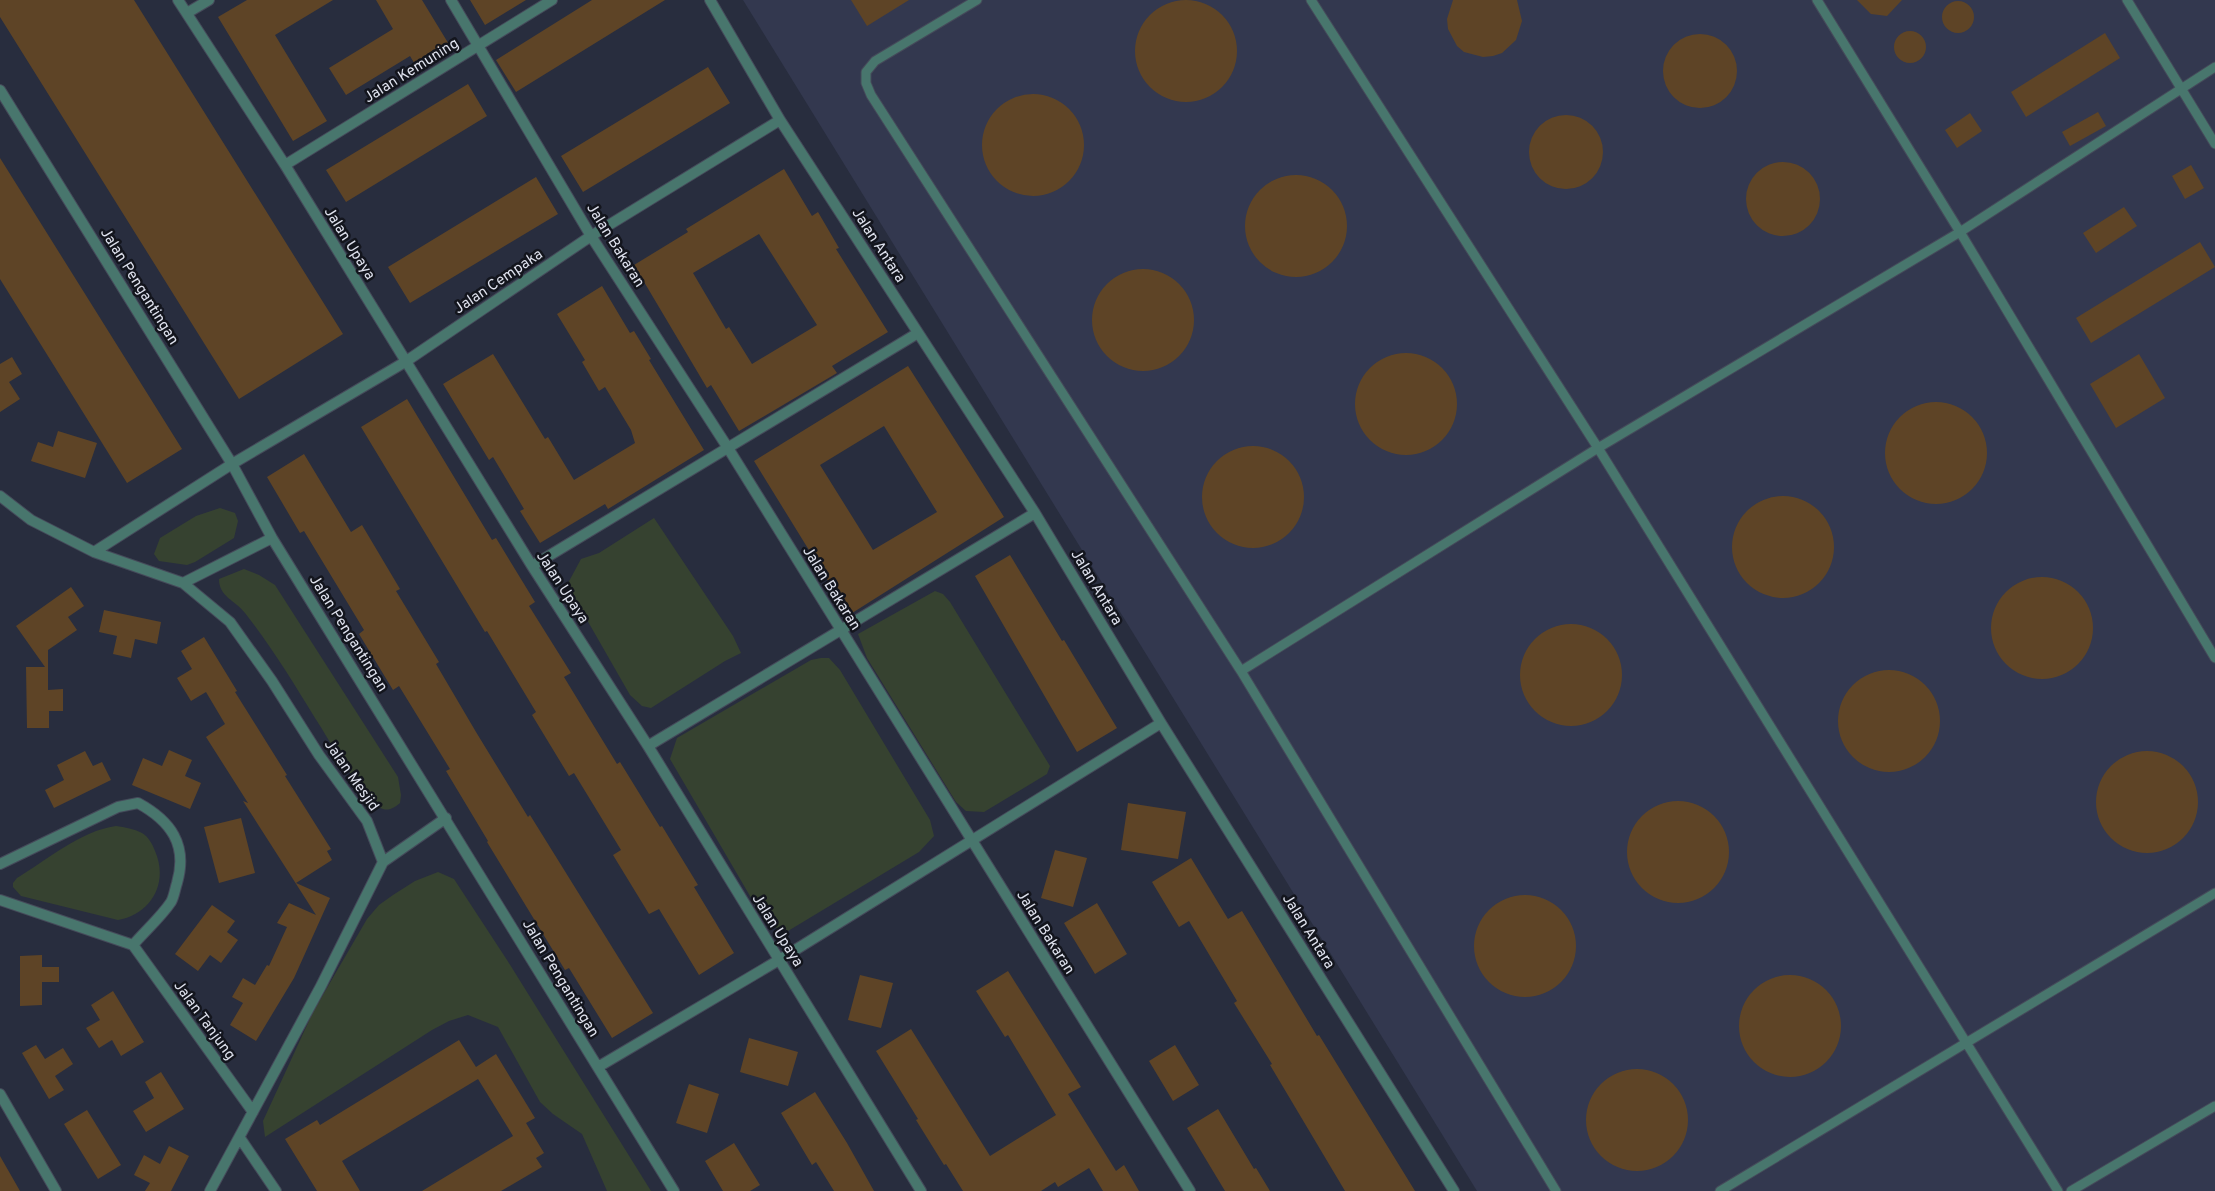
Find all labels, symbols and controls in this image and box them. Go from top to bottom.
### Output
street label: Jalan Kemuning [361,34,463,108]
street label: Jalan Bakaran [581,200,648,291]
street label: Jalan Upaya [319,204,379,284]
street label: Jalan Antara [847,205,909,287]
street label: Jalan Pengantingan [95,225,182,349]
street label: Jalan Cempaka [451,246,547,319]
street label: Jalan Bakaran [797,543,864,634]
street label: Jalan Antara [1066,546,1126,629]
street label: Jalan Upaya [531,548,592,628]
street label: Jalan Pengantingan [304,572,391,696]
street label: Jalan Mesjid [319,736,382,815]
street label: Jalan Bakaran [1011,887,1078,978]
street label: Jalan Upaya [747,891,807,971]
street label: Jalan Antara [1277,891,1338,973]
street label: Jalan Pengantingan [517,916,602,1041]
street label: Jalan Tanjung [169,977,239,1064]

